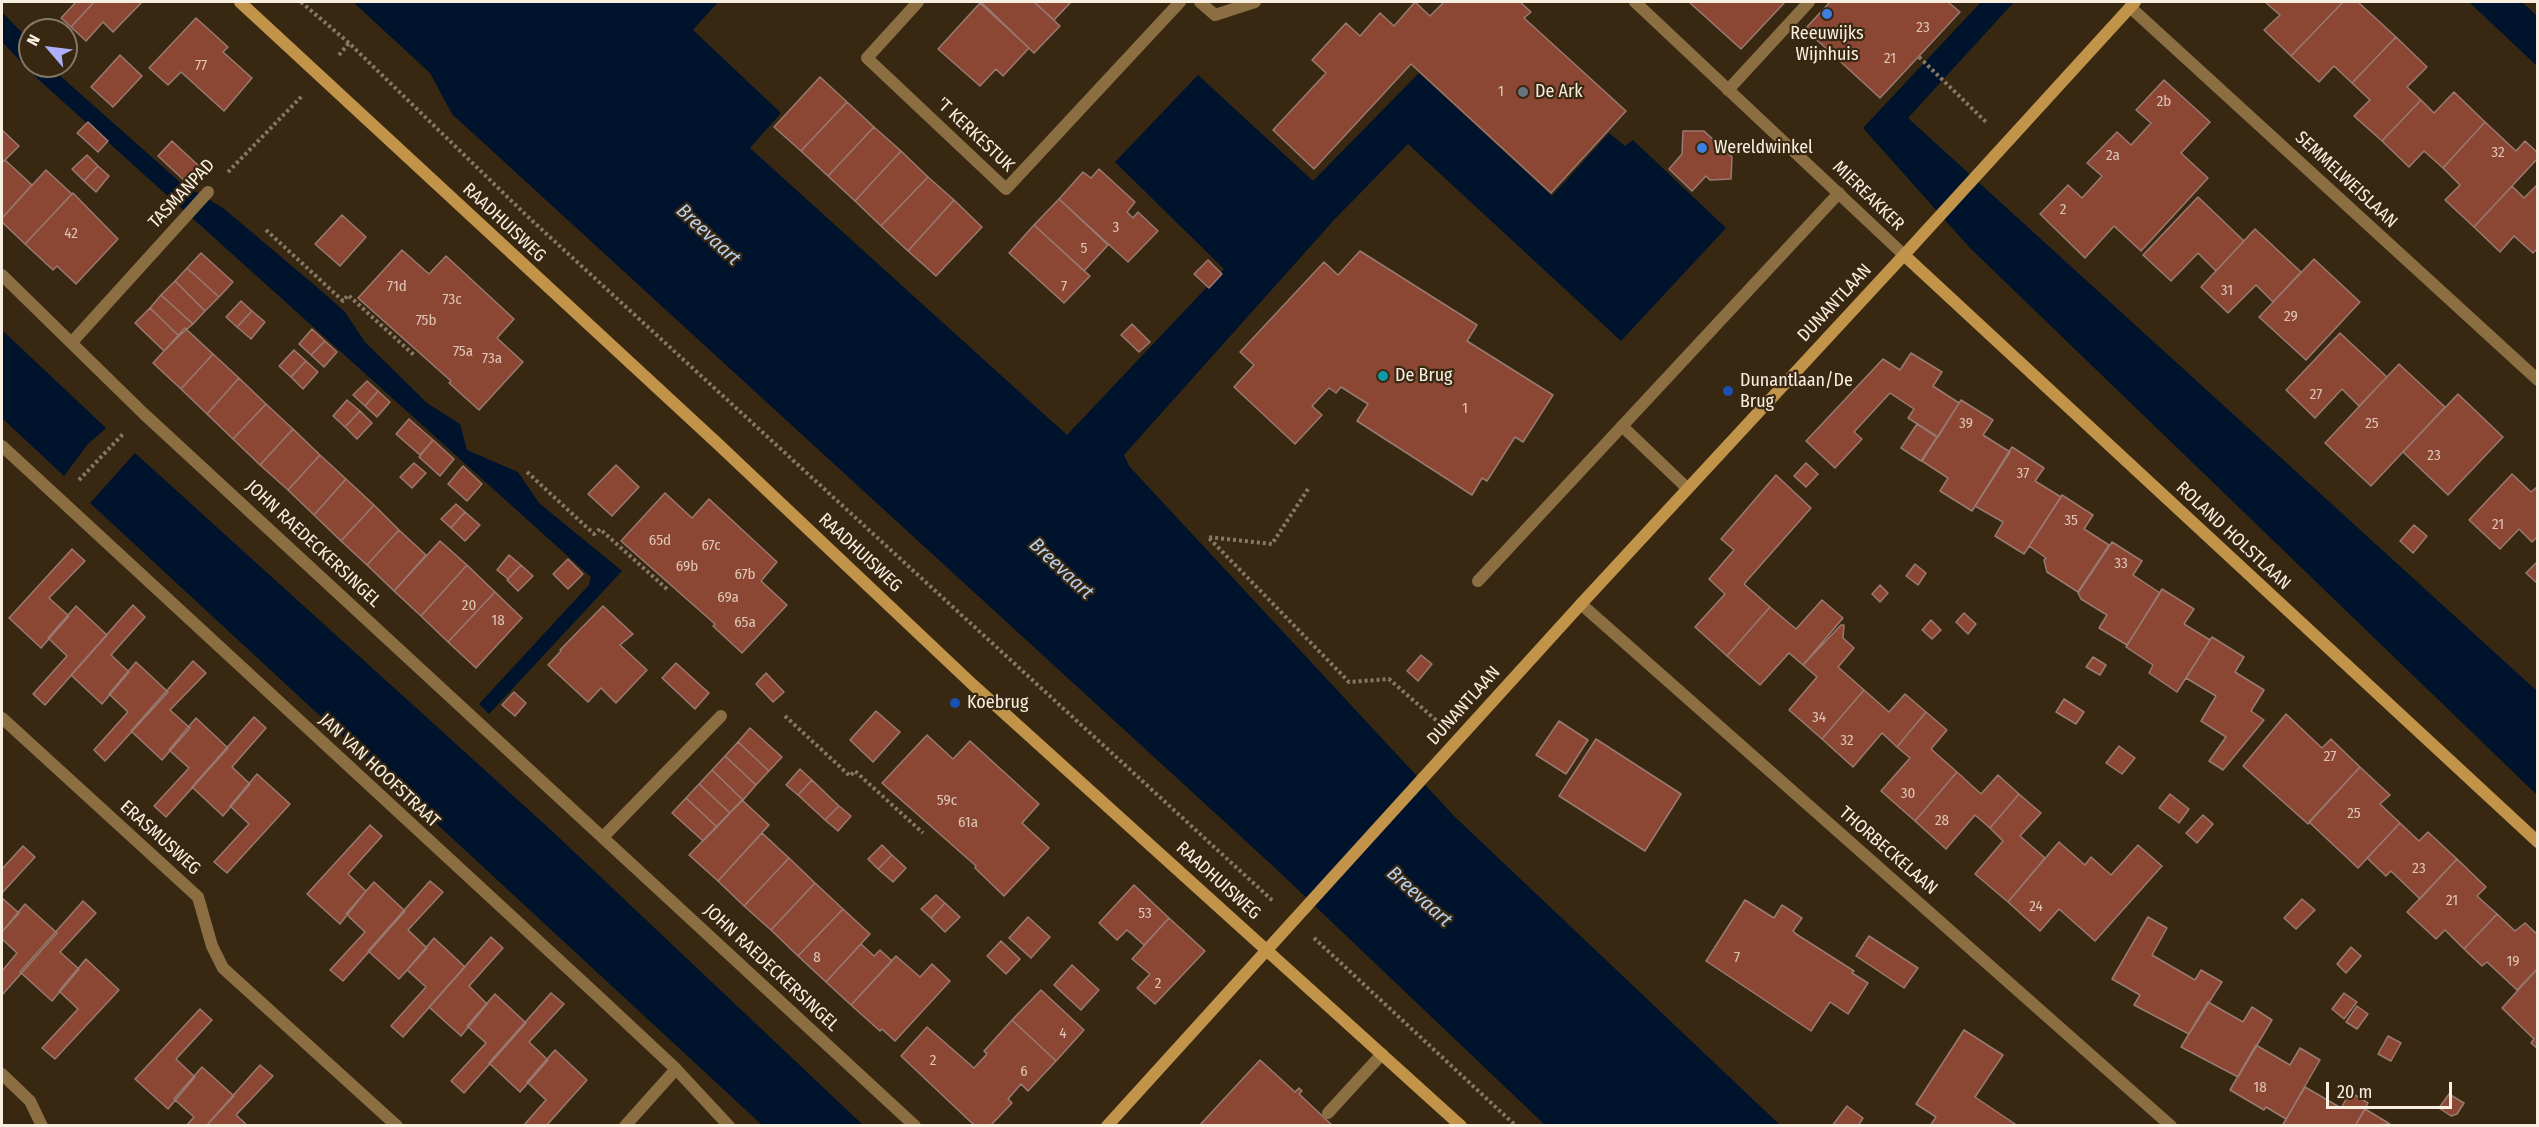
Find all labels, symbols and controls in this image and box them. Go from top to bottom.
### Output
marker: Reeuwijks Wijnhuis [1820,7,1834,21]
north arrow [18,18,78,78]
house number: 23 [1916,19,1930,37]
place label: Reeuwijks Wijnhuis [1790,23,1864,66]
text: N [23,32,44,49]
house number: 21 [1884,50,1896,68]
house number: 77 [195,57,207,75]
place label: De Ark [1535,81,1583,103]
house number: 1 [1498,83,1504,101]
marker: De Ark [1516,85,1530,99]
street label: 'T KERKESTUK [931,93,1019,177]
house number: 2b [2157,93,2171,111]
street label: SEMMELWEISLAAN [2290,127,2402,233]
place label: Wereldwinkel [1714,137,1813,159]
marker: Wereldwinkel [1695,141,1709,155]
house number: 32 [2491,144,2505,162]
house number: 2a [2106,147,2120,165]
street label: TASMANPAD [144,155,220,233]
street label: MIEREAKKER [1828,157,1908,235]
street label: RAADHUISWEG [458,179,550,267]
water label: Breevaart [671,199,745,271]
house number: 2 [2060,201,2066,219]
house number: 3 [1113,219,1119,237]
house number: 42 [64,225,78,243]
house number: 5 [1081,240,1087,258]
street label: DUNANTLAAN [1794,260,1876,346]
house number: 71d [387,278,407,296]
house number: 7 [1061,278,1067,296]
house number: 31 [2221,282,2233,300]
house number: 73c [442,291,462,309]
house number: 29 [2284,308,2298,326]
house number: 75b [416,312,436,330]
house number: 75a [453,343,473,361]
house number: 73a [482,350,502,368]
place label: De Brug [1395,365,1453,387]
marker: De Brug [1376,369,1390,383]
place label: Dunantlaan/De Brug [1740,370,1853,412]
marker: Dunantlaan/De Brug [1721,384,1735,398]
house number: 27 [2310,386,2322,404]
house number: 1 [1462,400,1468,418]
house number: 39 [1959,415,1973,433]
house number: 25 [2365,415,2379,433]
house number: 23 [2427,447,2441,465]
house number: 37 [2017,465,2029,483]
street label: JOHN RAEDECKERSINGEL [241,476,385,612]
street label: ROLAND HOLSTLAAN [2171,477,2295,595]
street label: RAADHUISWEG [814,509,906,597]
house number: 35 [2064,512,2078,530]
house number: 21 [2492,516,2504,534]
house number: 65d [649,532,671,550]
water label: Breevaart [1024,533,1098,605]
house number: 67c [701,537,721,555]
house number: 33 [2114,555,2128,573]
house number: 69b [676,558,698,576]
house number: 67b [734,566,756,584]
house number: 69a [717,589,739,607]
house number: 20 [462,597,476,615]
house number: 18 [491,612,505,630]
house number: 65a [734,614,756,632]
street label: DUNANTLAAN [1423,662,1505,750]
place label: Koebrug [967,692,1028,714]
marker: Koebrug [948,696,962,710]
house number: 34 [1812,709,1826,727]
street label: JAN VAN HOOFSTRAAT [314,710,444,832]
house number: 32 [1840,732,1854,750]
house number: 27 [2324,748,2336,766]
house number: 30 [1901,785,1915,803]
house number: 59c [937,792,957,810]
street label: ERASMUSWEG [115,796,205,880]
street label: THORBECKELAAN [1834,802,1942,900]
house number: 25 [2347,805,2361,823]
house number: 28 [1935,812,1949,830]
house number: 61a [958,814,978,832]
street label: RAADHUISWEG [1171,837,1265,925]
house number: 23 [2412,860,2426,878]
water label: Breevaart [1382,862,1456,932]
house number: 21 [2446,892,2458,910]
house number: 24 [2029,898,2043,916]
street label: JOHN RAEDECKERSINGEL [699,900,843,1036]
house number: 53 [1138,905,1152,923]
house number: 8 [813,949,821,967]
house number: 7 [1734,949,1740,967]
house number: 19 [2506,953,2520,971]
house number: 2 [1155,975,1161,993]
house number: 4 [1059,1025,1067,1043]
house number: 2 [930,1052,936,1070]
house number: 6 [1020,1063,1028,1081]
scale bar [2329,1070,2455,1108]
house number: 18 [2253,1079,2267,1097]
text: 20 m [2337,1081,2372,1103]

